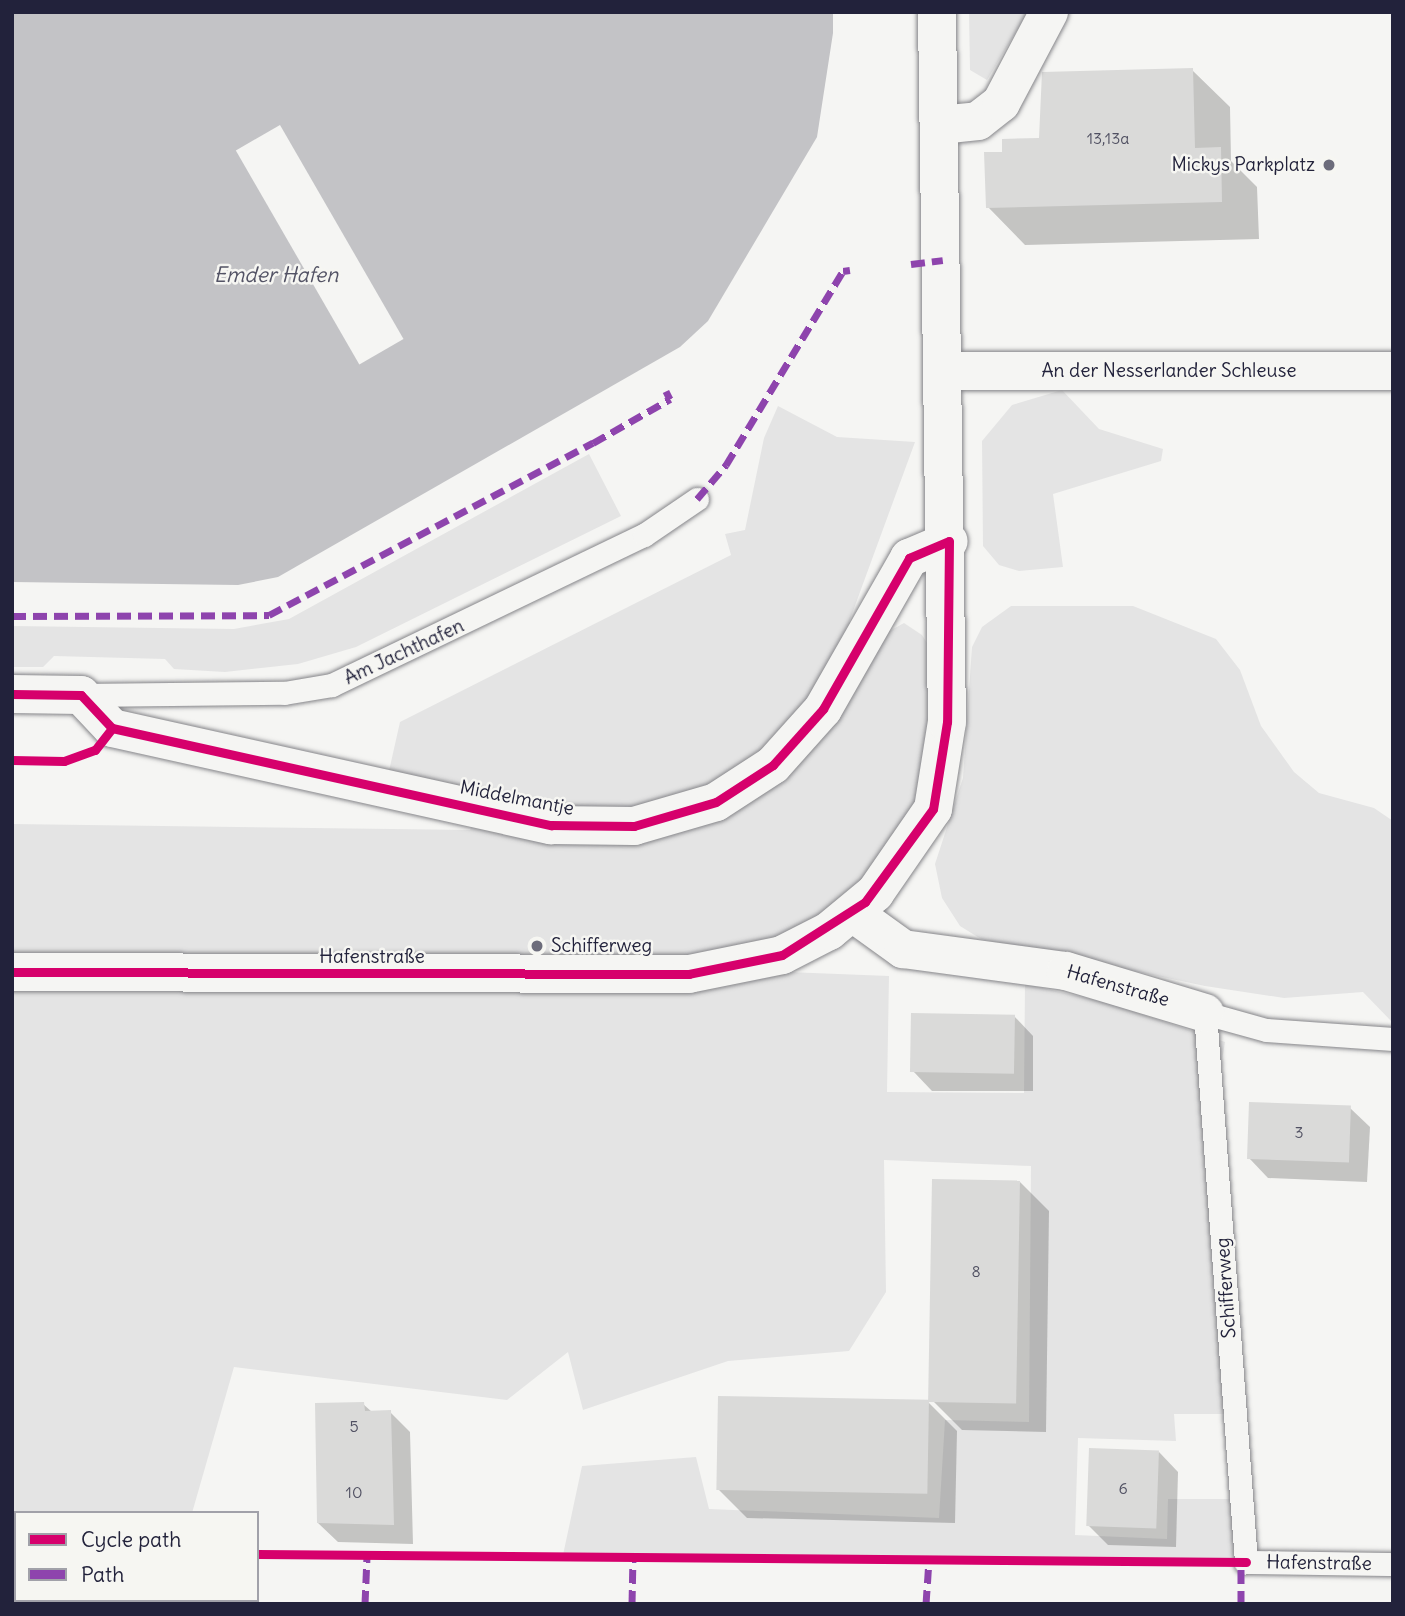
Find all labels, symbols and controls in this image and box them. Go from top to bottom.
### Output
house number: 13,13a [1087,128,1129,148]
place label: Mickys Parkplatz [1171,154,1315,176]
marker: Mickys Parkplatz [1321,157,1337,173]
water label: Emder Hafen [214,262,338,288]
street label: An der Nesserlander Schleuse [1041,360,1297,382]
street label: Am Jachthafen [341,614,467,690]
street label: Middelmantje [458,776,576,820]
place label: Schifferweg [551,935,652,957]
marker: Schifferweg [529,938,545,954]
street label: Hafenstraße [319,946,425,968]
street label: Hafenstraße [1064,961,1172,1011]
house number: 3 [1294,1122,1304,1142]
street label: Schifferweg [1211,1237,1241,1339]
house number: 8 [971,1261,981,1281]
house number: 5 [349,1416,359,1436]
house number: 6 [1118,1478,1128,1498]
house number: 10 [346,1482,362,1502]
legend [14,1511,259,1602]
text: Cycle path [81,1526,181,1553]
street label: Hafenstraße [1266,1551,1372,1575]
text: Path [81,1561,124,1588]

